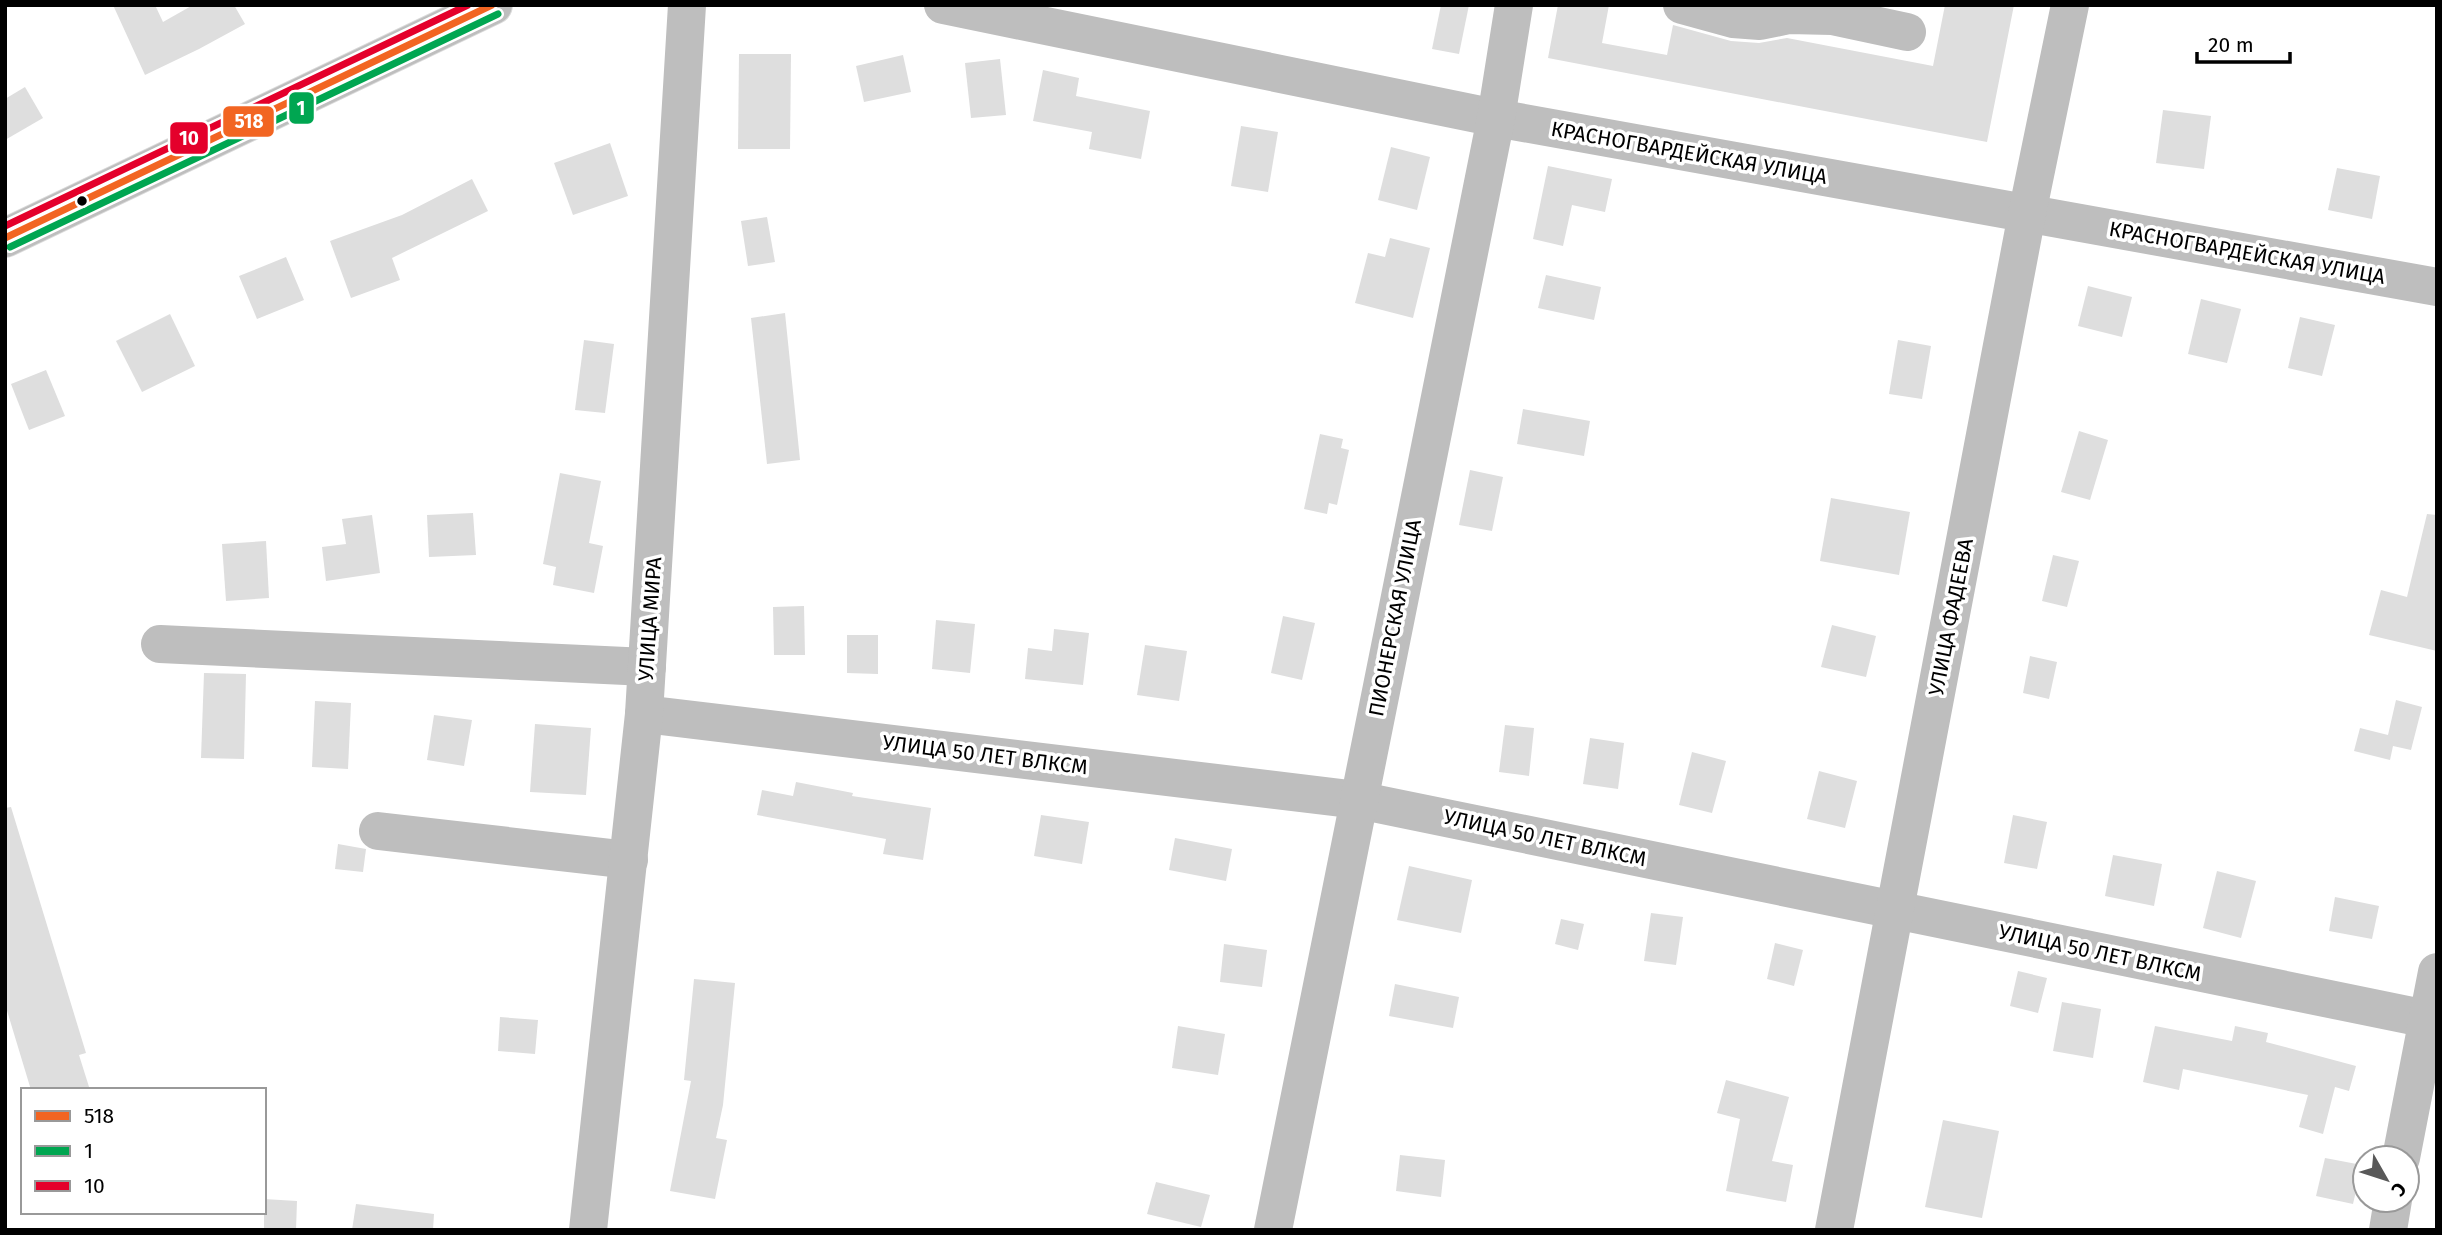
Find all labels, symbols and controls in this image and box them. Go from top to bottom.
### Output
scale bar [2197,21,2290,65]
text: 20 m [2208,32,2254,58]
line badge: 1 [288,91,315,125]
text: 1 [297,97,305,120]
line badge: 518 [222,105,275,138]
text: 518 [235,110,263,133]
street label: КРАСНОГВАРДЕЙСКАЯ УЛИЦА [1549,116,1829,190]
line badge: 10 [169,121,209,155]
text: 10 [179,127,199,150]
unlabelled marker [75,194,89,208]
street label: КРАСНОГВАРДЕЙСКАЯ УЛИЦА [2107,216,2387,290]
street label: ПИОНЕРСКАЯ УЛИЦА [1363,517,1427,719]
street label: УЛИЦА ФАДЕЕВА [1923,536,1979,698]
street label: УЛИЦА МИРА [633,556,667,682]
street label: УЛИЦА 50 ЛЕТ ВЛКСМ [881,730,1089,780]
street label: УЛИЦА 50 ЛЕТ ВЛКСМ [1441,804,1649,872]
street label: УЛИЦА 50 ЛЕТ ВЛКСМ [1996,919,2204,987]
legend [21,1088,266,1214]
text: 518 [84,1103,114,1129]
text: 1 [84,1138,93,1164]
north arrow [2351,1144,2421,1214]
text: 10 [84,1173,105,1199]
text: С [2386,1178,2411,1201]

